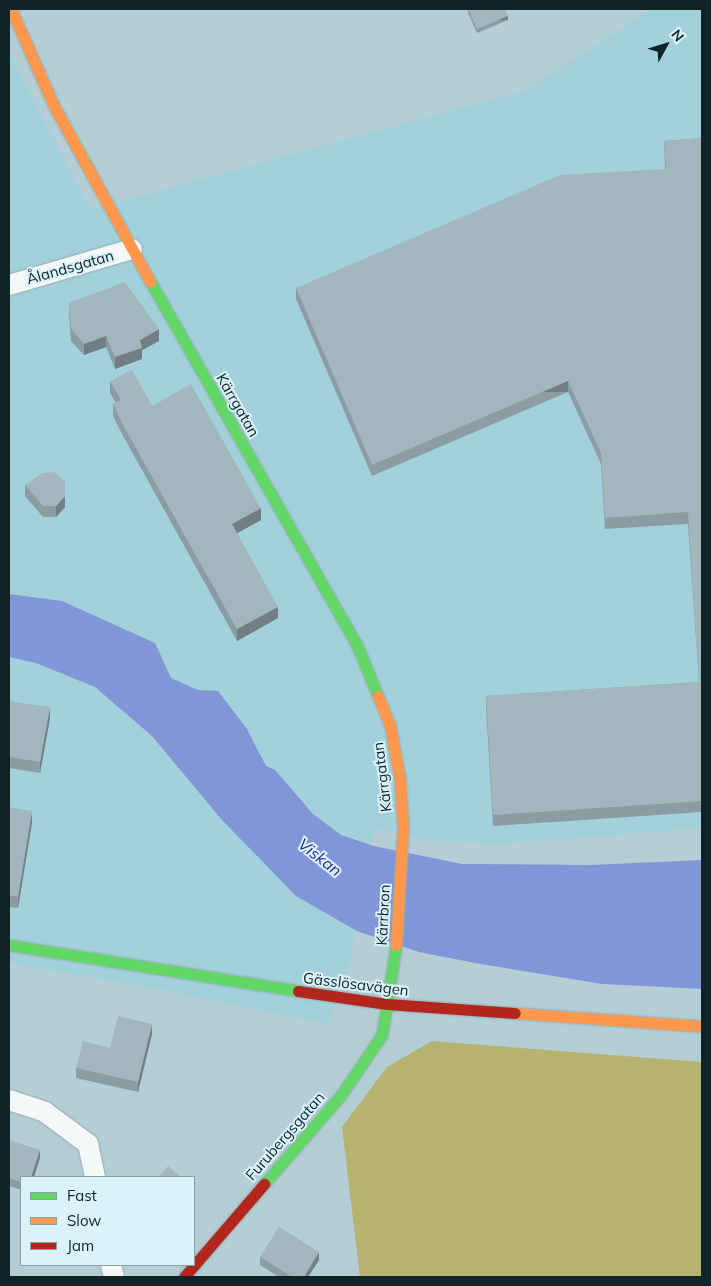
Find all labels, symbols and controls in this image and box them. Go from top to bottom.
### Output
north arrow [641,20,691,70]
text: N [667,26,688,45]
street label: Ålandsgatan [24,246,116,288]
street label: Kärrgatan [213,370,263,440]
street label: Kärrgatan [369,741,395,813]
water label: Viskan [294,834,346,880]
street label: Kärrbron [372,884,394,946]
street label: Gässlösavägen [302,969,410,999]
street label: Furubergsgatan [242,1088,328,1184]
legend [20,1176,195,1266]
text: Fast [67,1186,97,1205]
text: Slow [67,1211,101,1230]
text: Jam [67,1236,94,1255]

